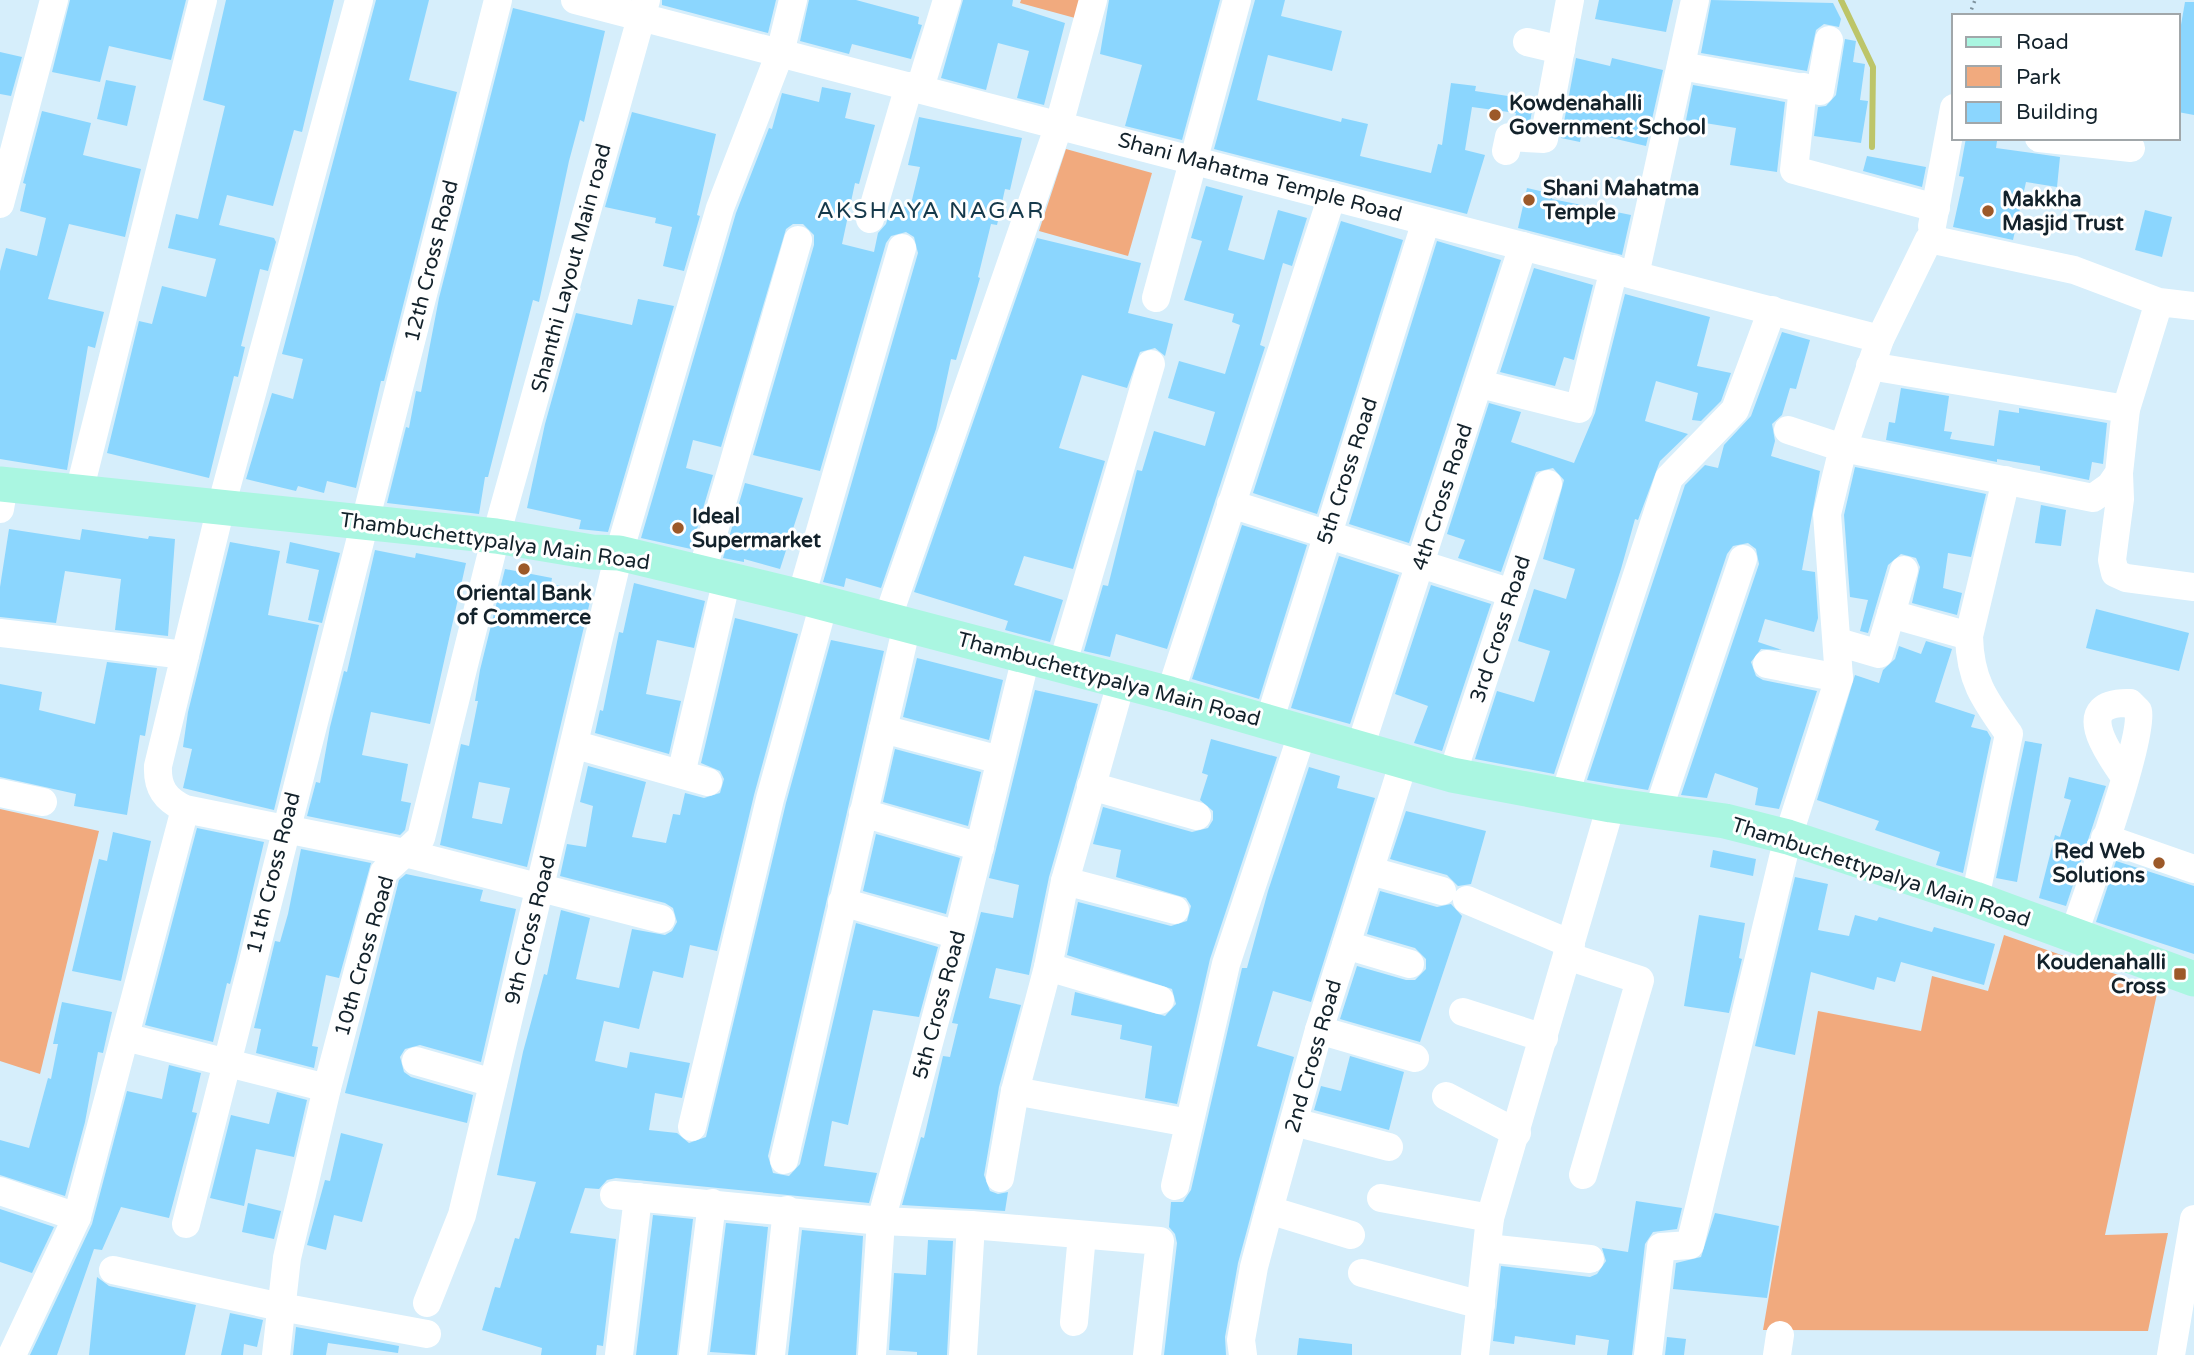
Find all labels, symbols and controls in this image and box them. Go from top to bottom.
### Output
legend [1952,14,2180,140]
text: Road [2016,30,2069,55]
text: Park [2016,65,2061,90]
place label: Kowdenahalli Government School [1509,91,1706,140]
text: Building [2016,100,2098,125]
marker: Kowdenahalli Government School [1487,107,1503,123]
street label: Shani Mahatma Temple Road [1115,127,1405,227]
street label: Shanthi Layout Main road [526,141,617,395]
place label: Shani Mahatma Temple [1542,176,1699,225]
street label: 12th Cross Road [399,178,464,345]
place label: Makkha Masjid Trust [2002,187,2124,236]
marker: Shani Mahatma Temple [1521,192,1537,208]
district label: AKSHAYA NAGAR [817,197,1045,225]
marker: Makkha Masjid Trust [1980,203,1996,219]
street label: 5th Cross Road [1312,395,1383,548]
street label: 4th Cross Road [1407,421,1478,574]
place label: Ideal Supermarket [692,504,821,553]
street label: Thambuchettypalya Main Road [338,507,652,576]
marker: Ideal Supermarket [670,520,686,536]
street label: 3rd Cross Road [1465,553,1536,706]
marker: Oriental Bank of Commerce [516,561,532,577]
place label: Oriental Bank of Commerce [456,581,592,630]
street label: Thambuchettypalya Main Road [955,627,1263,732]
street label: 11th Cross Road [241,790,306,957]
street label: Thambuchettypalya Main Road [1728,812,2033,933]
place label: Red Web Solutions [2052,839,2145,888]
street label: 9th Cross Road [500,853,561,1007]
marker: Red Web Solutions [2151,855,2167,871]
street label: 10th Cross Road [330,873,399,1039]
street label: 5th Cross Road [908,928,971,1082]
place label: Koudenahalli Cross [2036,950,2166,999]
marker: Koudenahalli Cross [2172,966,2188,982]
street label: 2nd Cross Road [1280,977,1347,1136]

